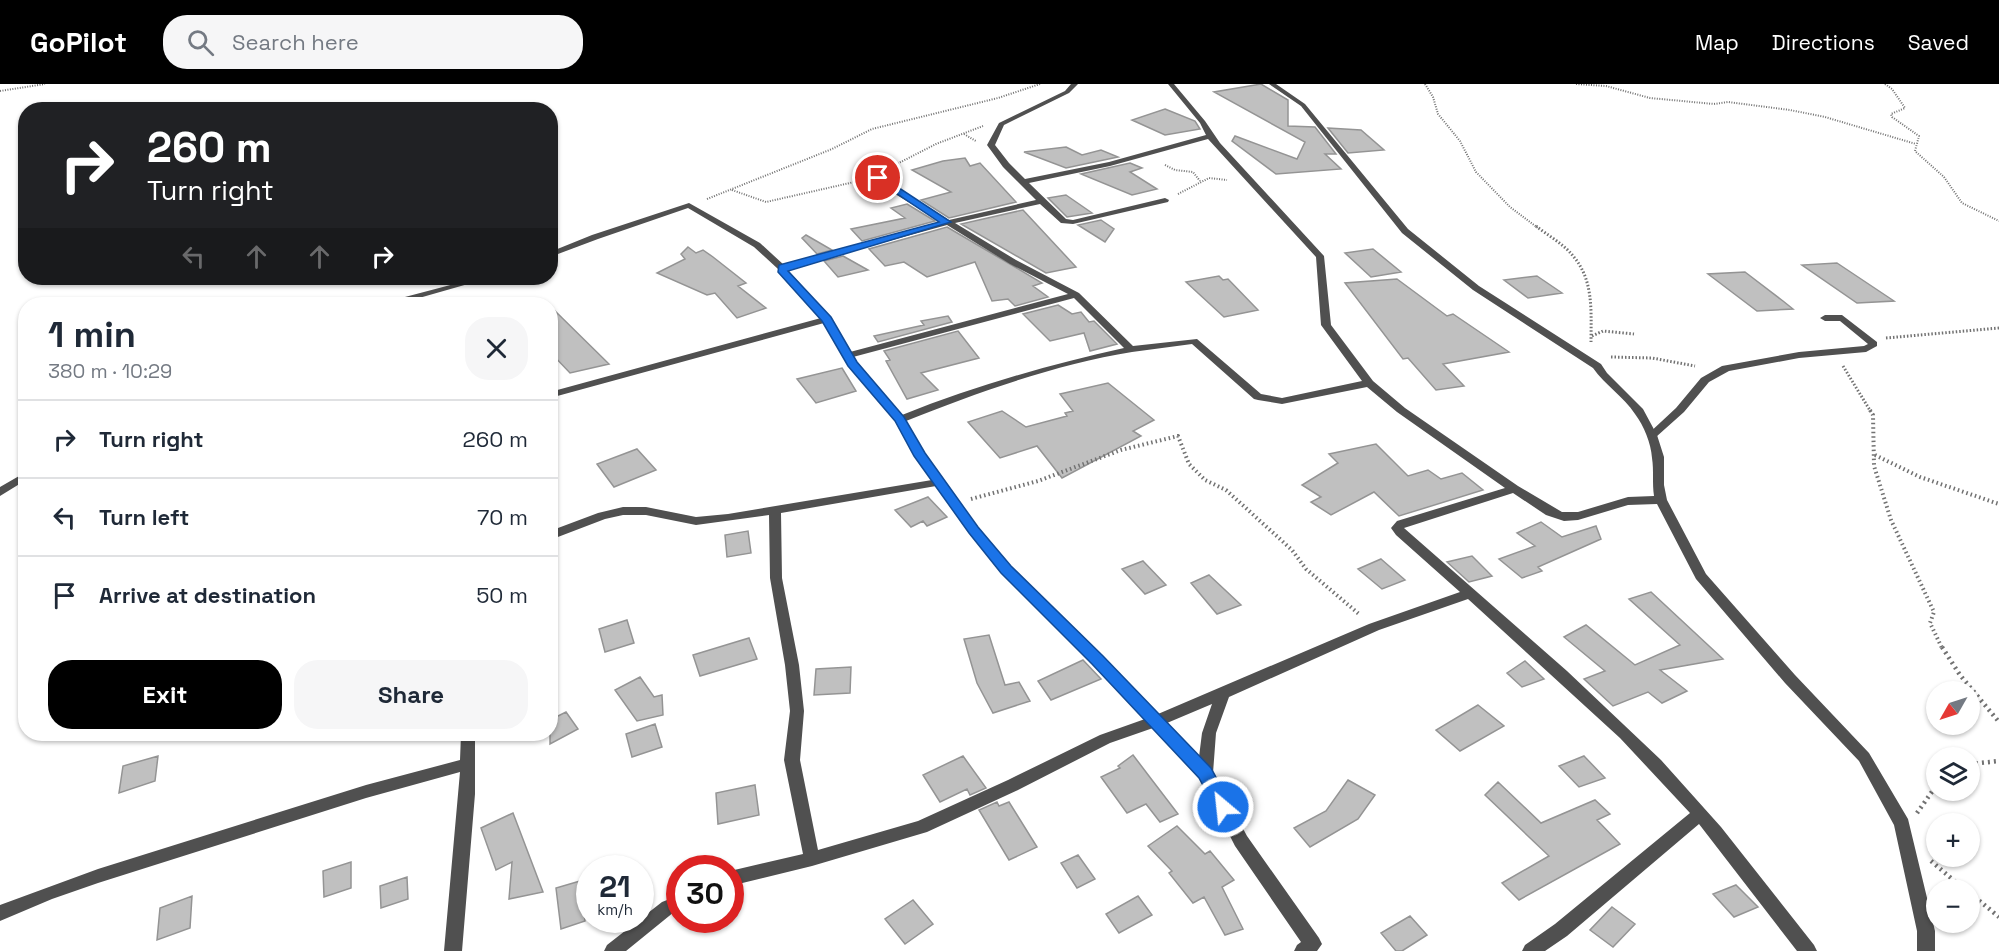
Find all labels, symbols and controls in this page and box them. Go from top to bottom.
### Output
search box [163,15,583,69]
text: GoPilot [30,24,127,60]
icon: search [184,26,217,59]
text: Search here [232,28,359,56]
text: Map [1695,29,1739,56]
text: Directions [1772,29,1875,56]
text: Saved [1908,29,1969,56]
text: 260 m [147,121,272,174]
icon: right [48,126,126,204]
pin [852,152,903,203]
icon: arrive [861,161,894,194]
text: Turn right [147,173,274,208]
icon: left [177,240,210,273]
icon: ahead [240,240,273,273]
icon: ahead [303,240,336,273]
icon: right [366,240,399,273]
text: 1 min [48,312,136,358]
button: close [465,317,528,380]
text: 380 m · 10:29 [48,358,172,384]
icon: right [48,423,81,456]
text: Turn right [99,425,204,453]
text: 260 m [463,425,528,453]
icon: left [48,501,81,534]
text: Turn left [99,503,189,531]
text: 70 m [477,503,528,531]
icon: arrive [48,579,81,612]
text: Arrive at destination [99,581,316,609]
text: 50 m [476,581,528,609]
button: Exit [48,660,282,729]
button: Share [294,660,528,729]
north arrow [1926,681,1980,735]
map controls [1926,681,1980,933]
button: layers [1926,747,1980,801]
position arrow [1191,775,1255,839]
button: + [1926,813,1980,867]
speed limit sign: 30 [666,855,744,933]
text: 21 [599,867,631,906]
button: − [1926,879,1980,933]
text: km/h [597,900,633,919]

